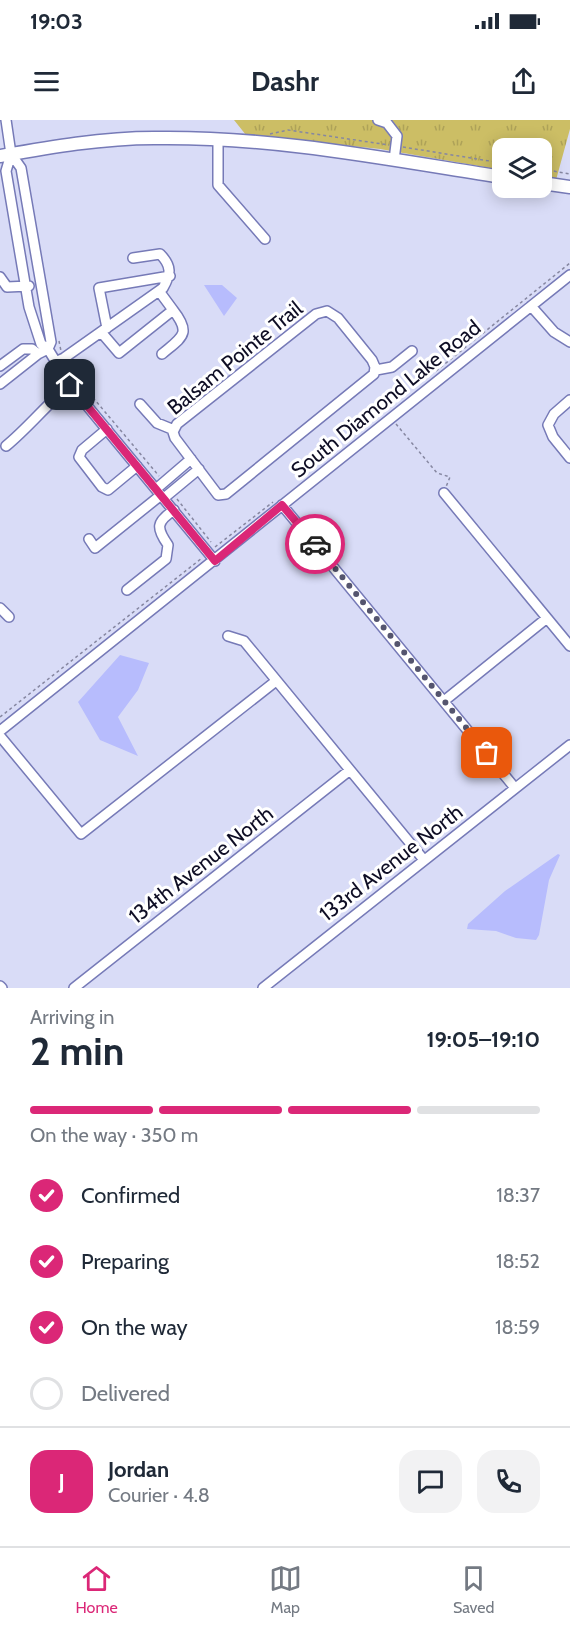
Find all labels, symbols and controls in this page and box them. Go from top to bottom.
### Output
text: 19:03 [30,8,83,35]
icon: menu [30,65,63,98]
text: Dashr [251,65,319,98]
icon: share [507,65,540,98]
map controls [492,138,552,198]
button: layers [492,138,552,198]
street label: Balsam Pointe Trail [162,295,307,420]
street label: South Diamond Lake Road [286,315,485,483]
pin [44,359,95,410]
icon: home [53,368,86,401]
courier [285,514,345,574]
icon: car [299,528,332,561]
pin [461,727,512,778]
icon: bag [470,736,503,769]
street label: 133rd Avenue North [314,799,467,926]
street label: 134th Avenue North [124,801,278,929]
text: Arriving in [30,1005,114,1029]
text: 19:05–19:10 [426,1026,540,1053]
text: 2 min [30,1027,124,1075]
text: On the way · 350 m [30,1123,198,1147]
icon: check [30,1179,63,1212]
text: Confirmed [81,1182,180,1209]
text: 18:37 [496,1183,540,1207]
icon: check [30,1245,63,1278]
text: Preparing [81,1248,169,1275]
text: 18:52 [496,1249,540,1273]
icon: check [30,1311,63,1344]
text: On the way [81,1314,188,1341]
text: 18:59 [495,1315,540,1339]
text: Delivered [81,1380,170,1407]
button: chat [399,1450,462,1513]
button: phone [477,1450,540,1513]
text: Jordan [108,1456,169,1483]
text: J [58,1468,65,1495]
text: Courier · 4.8 [108,1483,210,1507]
tab: Home [76,1562,118,1617]
tab: Map [269,1562,302,1617]
tab: Saved [453,1562,494,1617]

